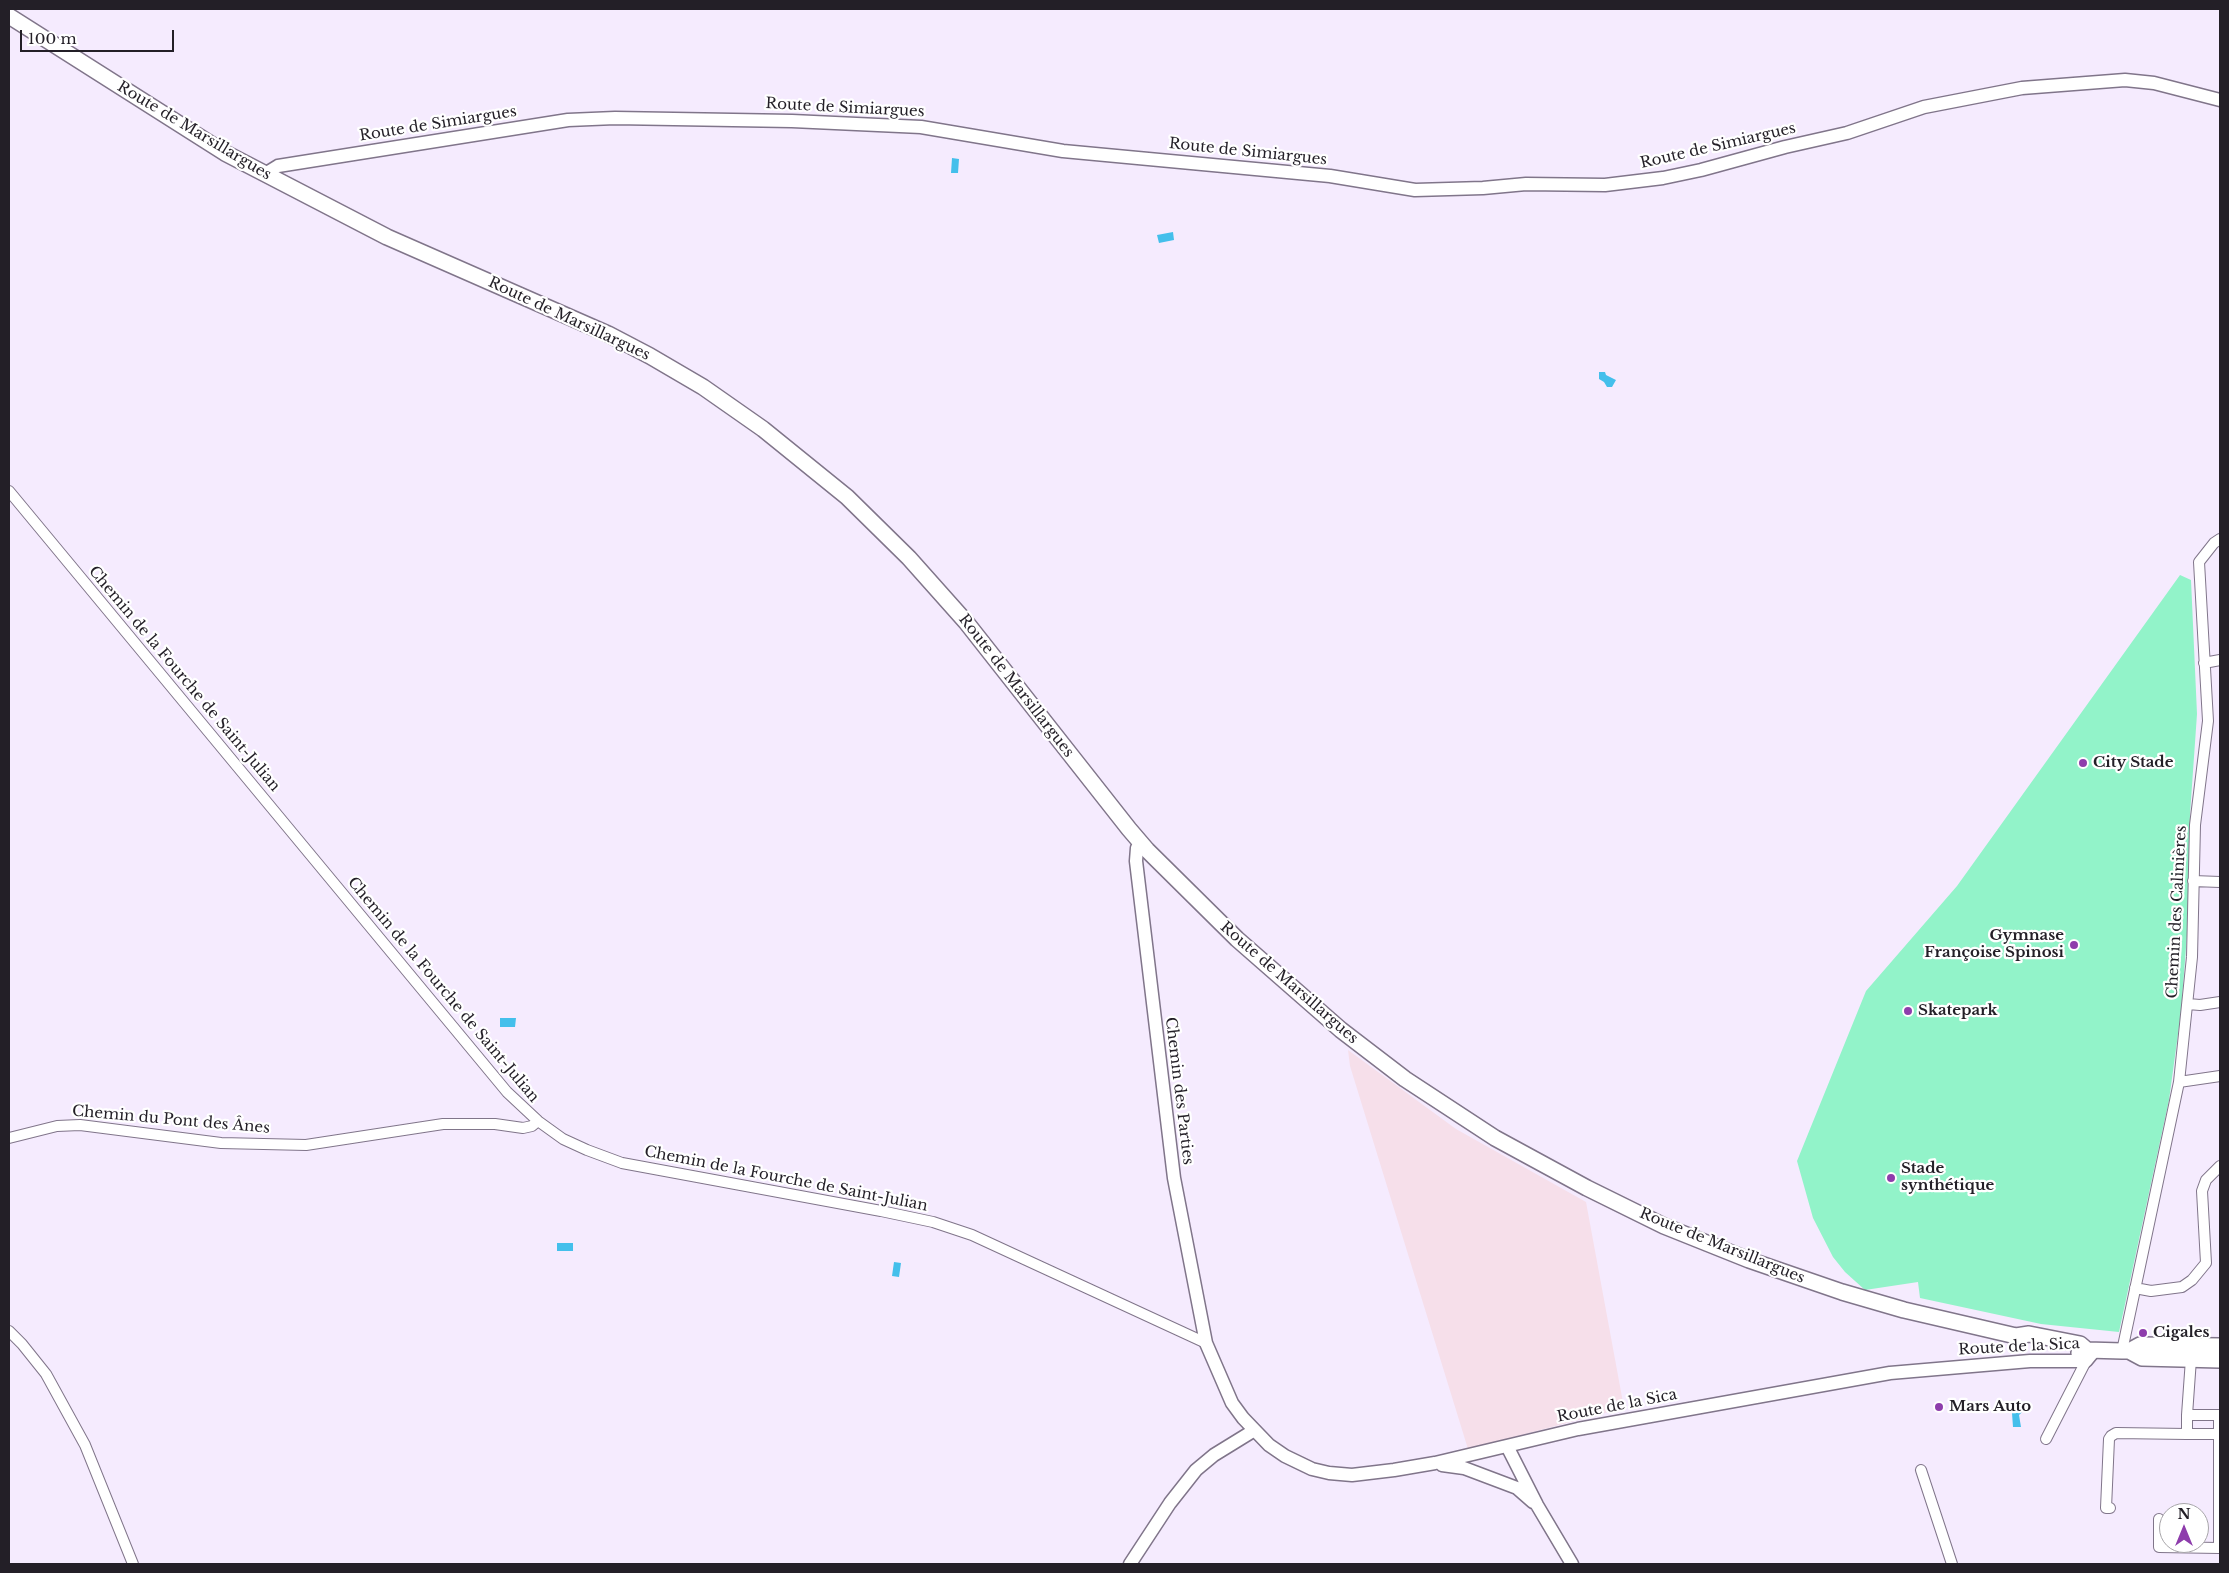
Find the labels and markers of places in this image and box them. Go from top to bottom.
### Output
place label: City Stade [2093,754,2174,772]
marker: City Stade [2077,757,2089,769]
place label: Gymnase Françoise Spinosi [1924,927,2064,962]
marker: Gymnase Françoise Spinosi [2068,939,2080,951]
place label: Skatepark [1918,1002,1998,1020]
marker: Skatepark [1902,1005,1914,1017]
place label: Stade synthétique [1901,1160,1994,1195]
marker: Stade synthétique [1885,1172,1897,1184]
place label: Cigales [2153,1324,2210,1342]
marker: Cigales [2137,1327,2149,1339]
place label: Mars Auto [1949,1398,2031,1416]
marker: Mars Auto [1933,1401,1945,1413]

